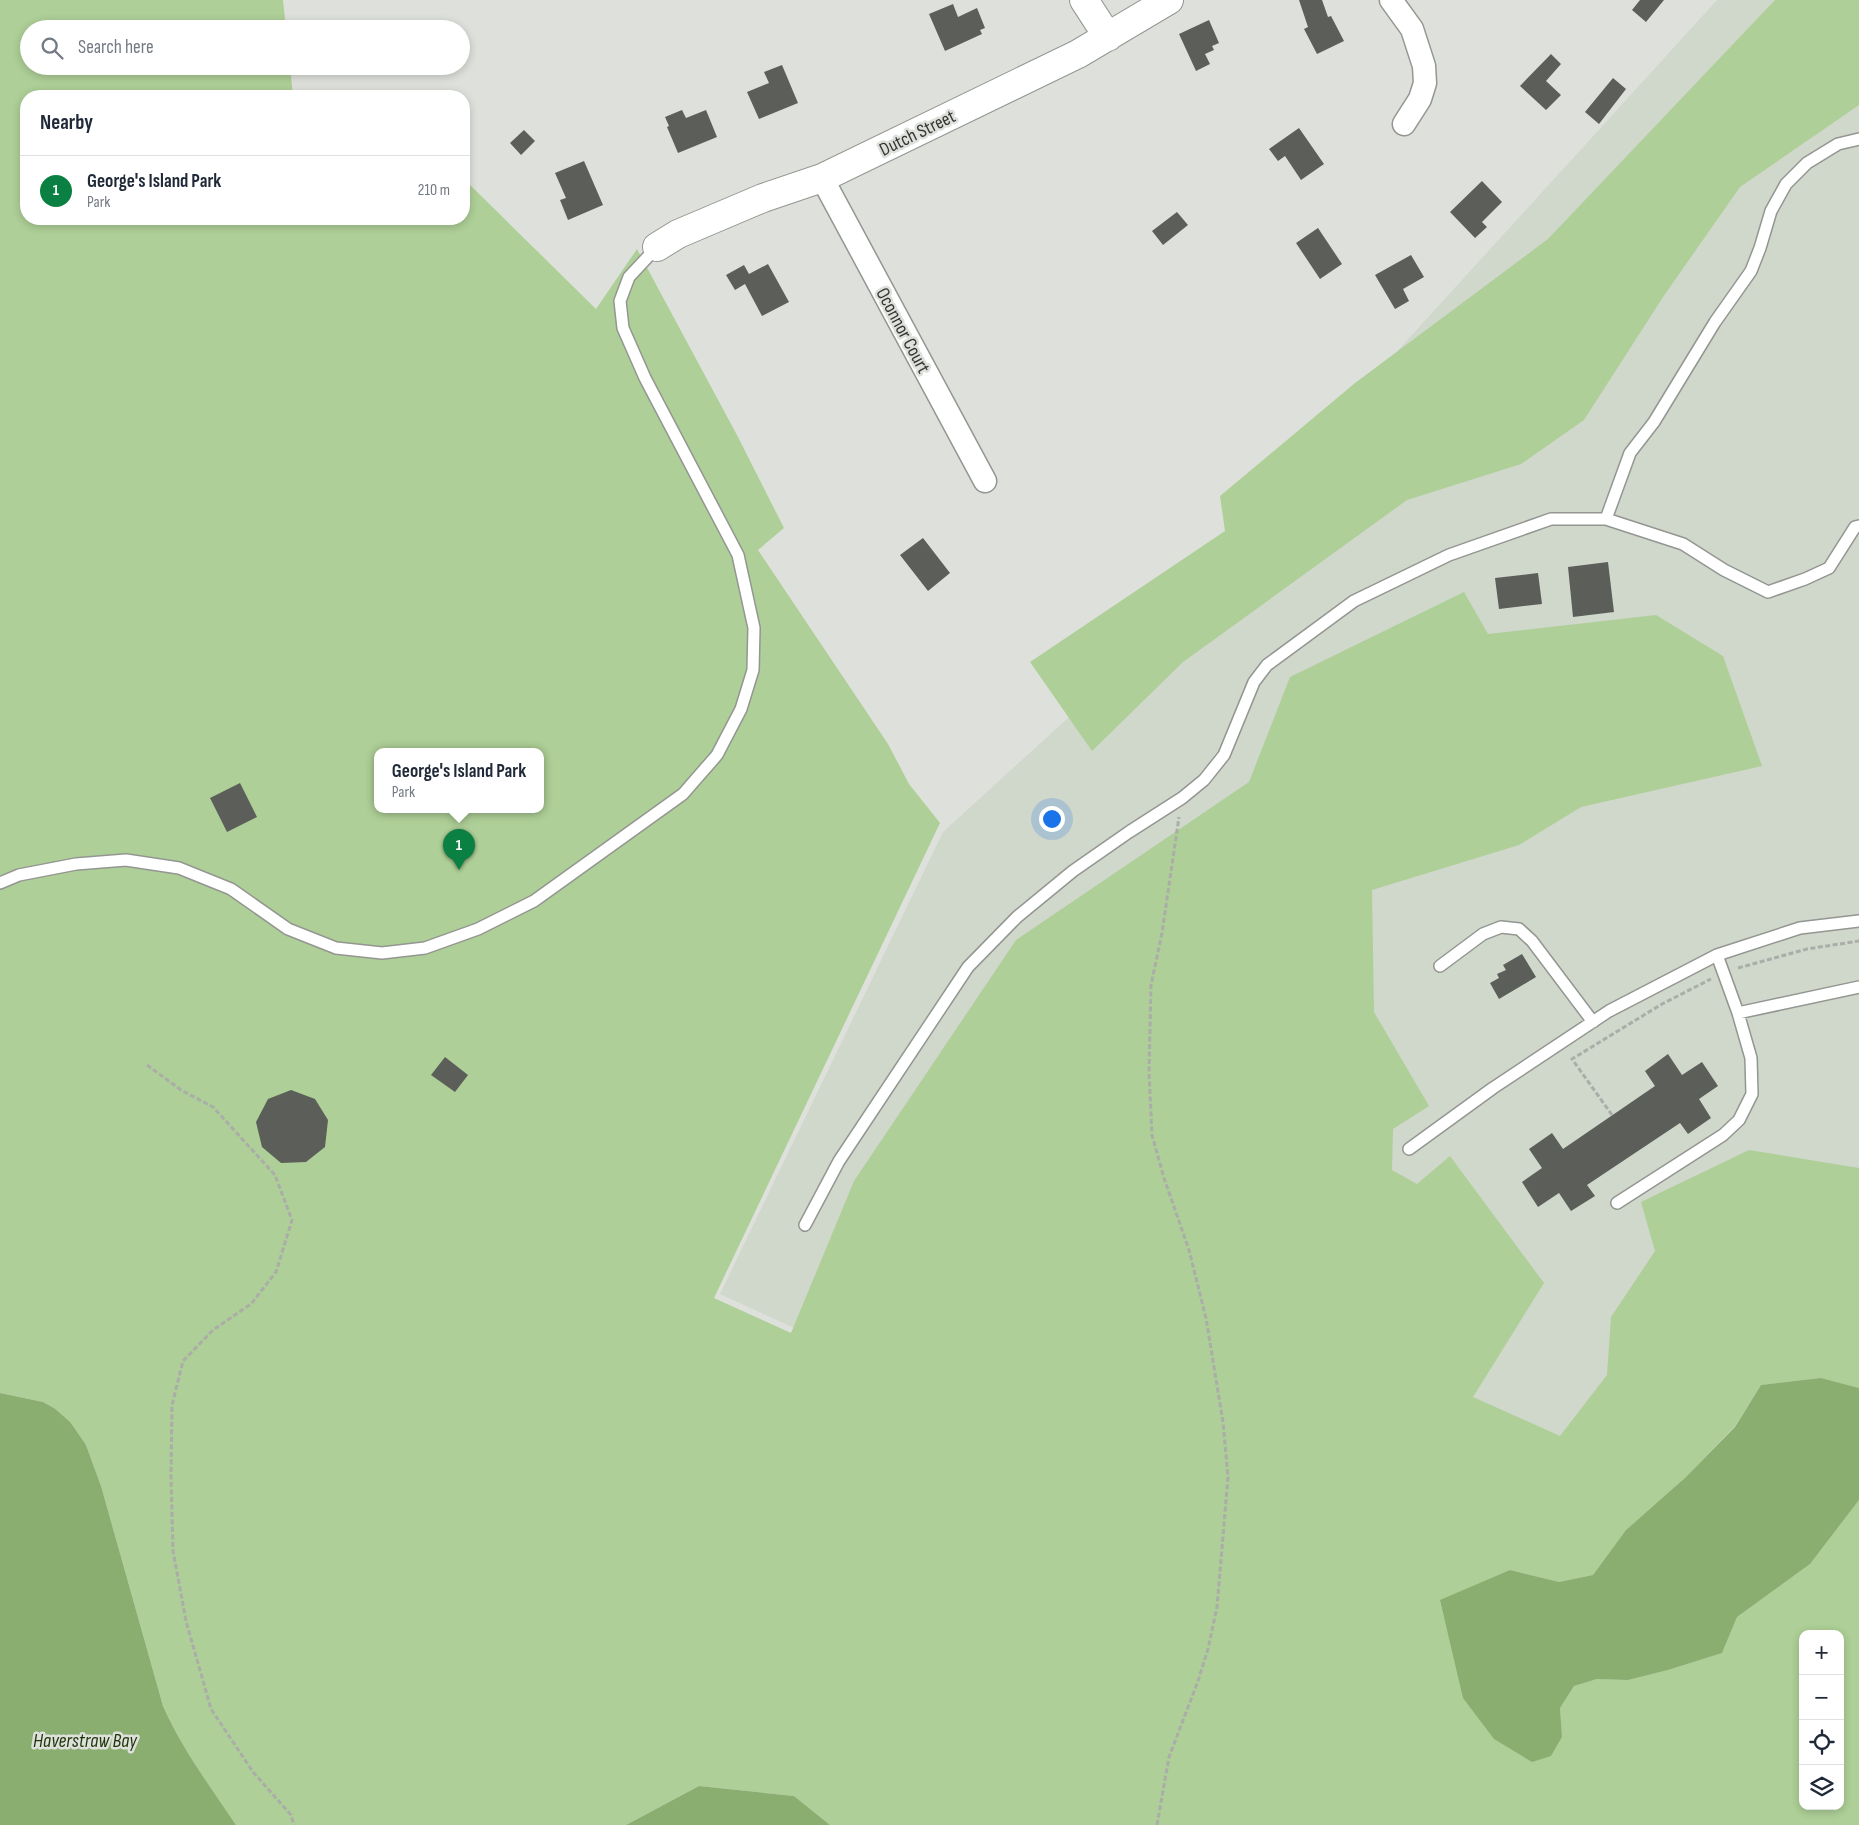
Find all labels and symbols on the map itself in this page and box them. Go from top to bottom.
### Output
street label: Dutch Street [876,105,960,162]
street label: Oconnor Court [871,284,935,378]
your location [1039,806,1065,832]
pin: 1 [443,829,475,870]
water label: Haverstraw Bay [33,1729,138,1753]

